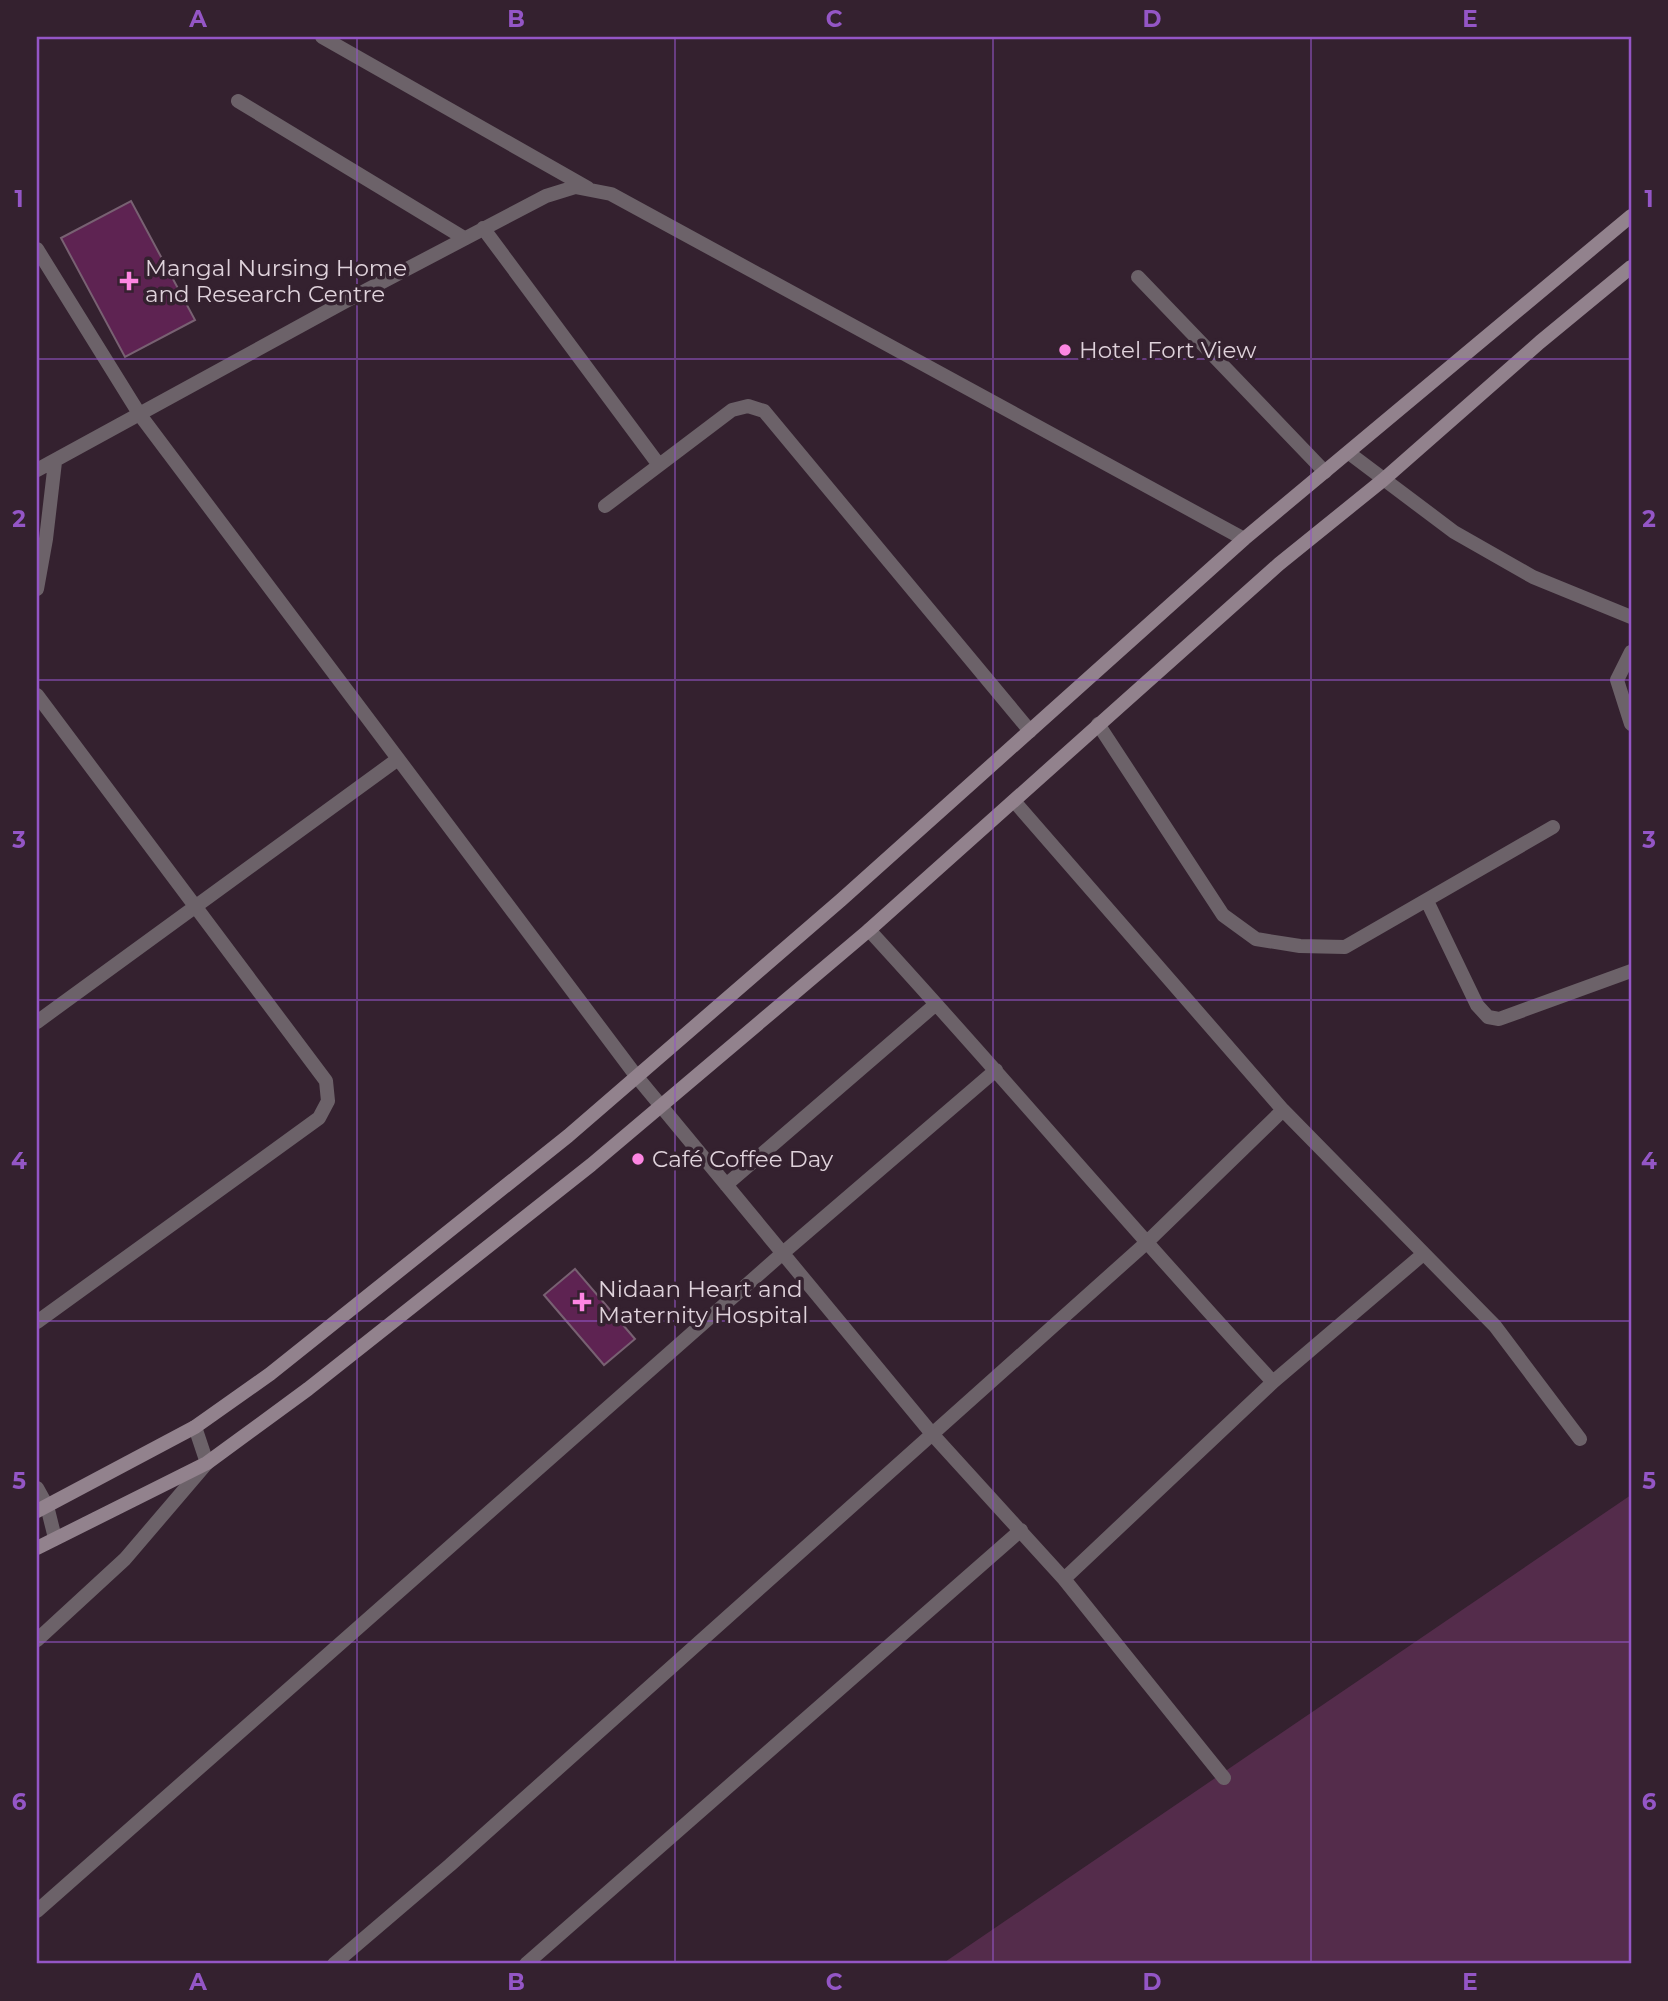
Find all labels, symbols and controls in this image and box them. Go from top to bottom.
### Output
text: A [188,5,207,33]
text: B [507,5,525,33]
text: C [826,5,843,33]
text: D [1143,5,1162,33]
text: E [1462,5,1478,33]
text: 1 [14,185,24,213]
text: 1 [1644,185,1654,213]
place label: Mangal Nursing Home and Research Centre [145,254,407,308]
marker: Mangal Nursing Home and Research Centre [119,271,139,291]
place label: Hotel Fort View [1079,336,1257,364]
marker: Hotel Fort View [1057,342,1073,358]
text: 2 [12,505,26,533]
text: 2 [1642,505,1656,533]
text: 3 [11,826,26,854]
text: 3 [1641,826,1656,854]
place label: Café Coffee Day [652,1145,834,1173]
text: 4 [11,1147,27,1175]
text: 4 [1641,1147,1657,1175]
marker: Café Coffee Day [630,1151,646,1167]
place label: Nidaan Heart and Maternity Hospital [598,1275,808,1329]
marker: Nidaan Heart and Maternity Hospital [572,1292,592,1312]
text: 5 [12,1467,26,1495]
text: 5 [1642,1467,1656,1495]
text: 6 [12,1788,27,1816]
text: 6 [1642,1788,1657,1816]
text: A [188,1968,207,1996]
text: B [507,1968,525,1996]
text: C [826,1968,843,1996]
text: D [1143,1968,1162,1996]
text: E [1462,1968,1478,1996]

